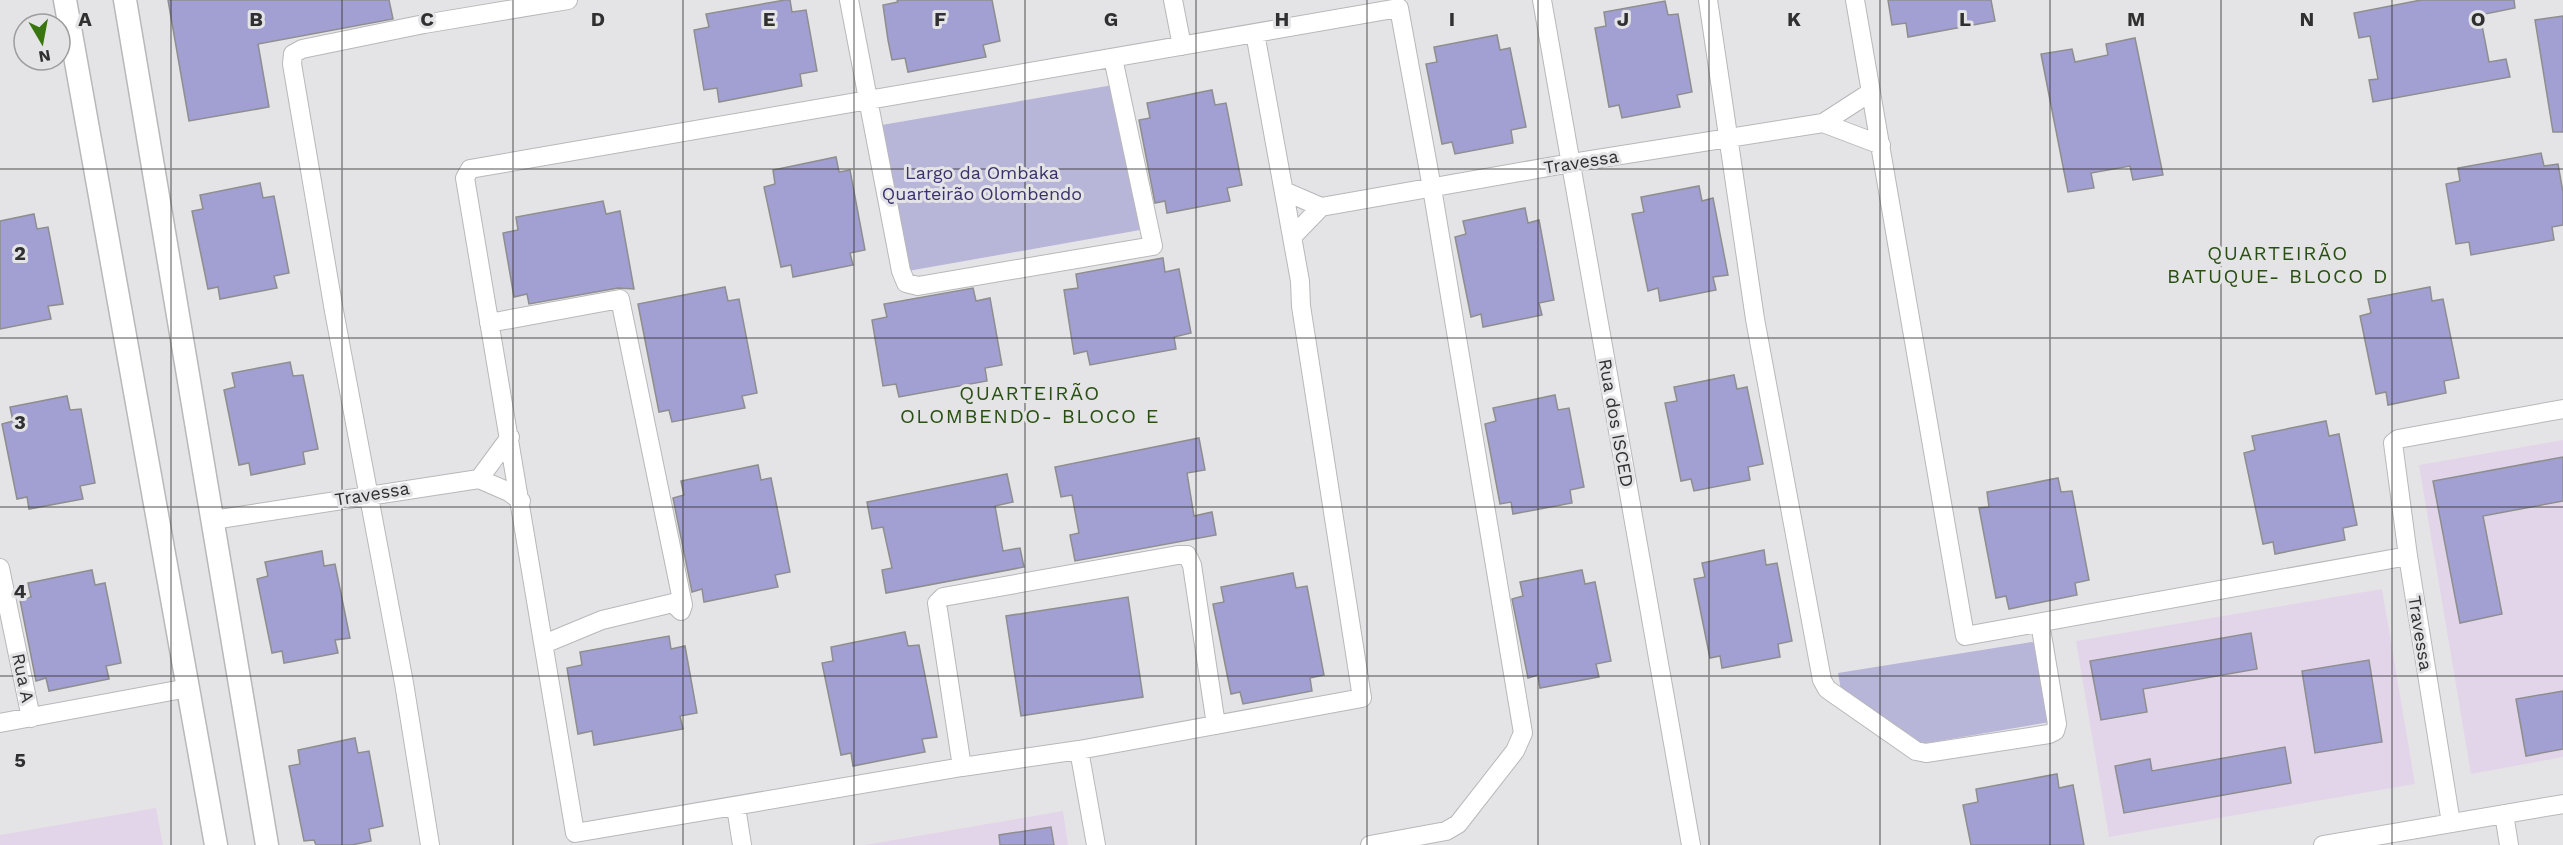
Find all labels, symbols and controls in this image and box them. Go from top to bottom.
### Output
text: A [78,7,92,31]
text: B [249,7,263,31]
text: C [420,7,434,31]
text: D [591,7,605,31]
text: E [763,7,775,31]
text: F [934,7,946,31]
text: G [1104,7,1118,31]
text: H [1275,7,1289,31]
text: I [1449,7,1455,31]
text: J [1617,7,1629,31]
text: K [1787,7,1801,31]
text: L [1959,7,1971,31]
text: M [2127,7,2145,31]
text: N [2300,7,2314,31]
text: O [2471,7,2485,31]
north arrow [12,12,72,72]
text: N [37,46,52,67]
street label: Travessa [1542,145,1620,178]
park label: Largo da Ombaka Quarteirão Olombendo [882,162,1082,204]
text: 2 [14,241,26,265]
district label: QUARTEIRÃO BATUQUE- BLOCO D [2167,241,2389,288]
street label: Rua dos ISCED [1595,357,1638,489]
district label: QUARTEIRÃO OLOMBENDO- BLOCO E [900,381,1160,428]
text: 3 [14,410,26,434]
street label: Travessa [333,477,411,510]
text: 4 [14,579,27,603]
street label: Travessa [2404,594,2437,672]
street label: Rua A [8,651,39,705]
text: 5 [14,748,26,772]

